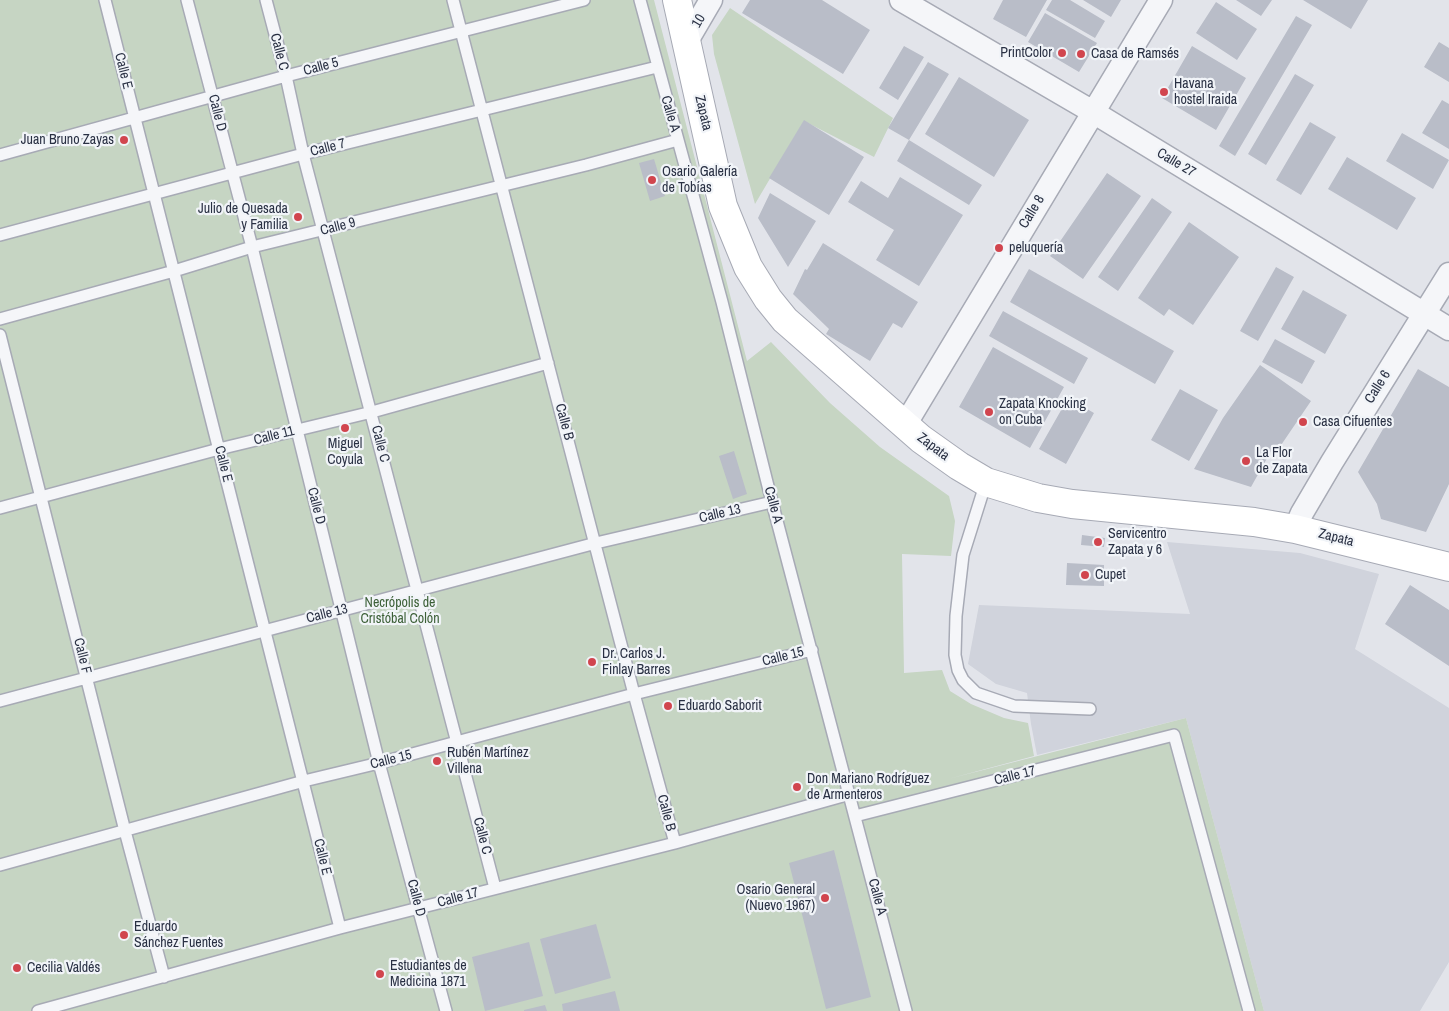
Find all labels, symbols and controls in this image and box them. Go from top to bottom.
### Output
street label: 10 [689,11,709,31]
street label: Calle C [266,32,292,72]
place label: PrintColor [1000,45,1052,61]
place label: Casa de Ramsés [1091,46,1179,62]
marker: PrintColor [1056,47,1068,59]
marker: Casa de Ramsés [1075,48,1087,60]
street label: Calle E [110,51,136,91]
street label: Calle 5 [302,54,340,80]
place label: Havana hostel Iraida [1174,76,1237,108]
marker: Havana hostel Iraida [1158,86,1170,98]
street label: Calle D [204,93,230,133]
street label: Calle A [657,94,683,134]
street label: Zapata [691,94,715,132]
place label: Juan Bruno Zayas [21,132,114,148]
marker: Juan Bruno Zayas [118,134,130,146]
street label: Calle 7 [309,136,347,160]
street label: Calle 27 [1154,145,1198,181]
place label: Osario Galería de Tobías [662,164,737,196]
marker: Osario Galería de Tobías [646,174,658,186]
street label: Calle 8 [1016,192,1048,232]
place label: Julio de Quesada y Familia [198,201,288,233]
marker: Julio de Quesada y Familia [292,211,304,223]
street label: Calle 9 [319,215,357,239]
place label: peluquería [1009,240,1063,256]
marker: peluquería [993,242,1005,254]
street label: Calle 6 [1361,367,1395,407]
place label: Zapata Knocking on Cuba [999,396,1086,428]
street label: Calle B [551,402,577,442]
marker: Zapata Knocking on Cuba [983,406,995,418]
place label: Casa Cifuentes [1313,414,1392,430]
marker: Casa Cifuentes [1297,416,1309,428]
marker: Miguel Coyula [339,422,351,434]
street label: Calle 11 [252,423,296,449]
street label: Calle C [367,424,393,464]
street label: Zapata [914,430,952,464]
place label: Miguel Coyula [327,436,363,468]
street label: Calle E [210,444,236,484]
place label: La Flor de Zapata [1256,445,1308,478]
marker: La Flor de Zapata [1240,455,1252,467]
street label: Calle A [760,485,786,525]
street label: Calle D [303,486,329,526]
street label: Calle 13 [698,501,742,527]
place label: Servicentro Zapata y 6 [1108,526,1167,558]
street label: Zapata [1317,526,1355,550]
marker: Servicentro Zapata y 6 [1092,536,1104,548]
place label: Cupet [1095,567,1126,583]
marker: Cupet [1079,569,1091,581]
park label: Necrópolis de Cristóbal Colón [360,595,440,628]
street label: Calle 13 [305,601,349,627]
street label: Calle F [69,636,95,676]
street label: Calle 15 [761,644,805,670]
place label: Dr. Carlos J. Finlay Barres [602,646,670,679]
marker: Dr. Carlos J. Finlay Barres [586,656,598,668]
place label: Eduardo Saborit [678,698,762,714]
marker: Eduardo Saborit [662,700,674,712]
place label: Rubén Martínez Villena [447,745,529,778]
street label: Calle 15 [369,747,413,773]
marker: Rubén Martínez Villena [431,755,443,767]
street label: Calle 17 [993,763,1037,789]
place label: Don Mariano Rodríguez de Armenteros [807,771,930,804]
marker: Don Mariano Rodríguez de Armenteros [791,781,803,793]
street label: Calle B [653,793,679,833]
street label: Calle C [469,816,495,856]
street label: Calle E [309,837,335,877]
street label: Calle A [864,877,890,917]
street label: Calle D [403,878,429,918]
place label: Osario General (Nuevo 1967) [737,882,815,914]
street label: Calle 17 [435,884,481,912]
marker: Osario General (Nuevo 1967) [819,892,831,904]
place label: Eduardo Sánchez Fuentes [134,919,223,952]
marker: Eduardo Sánchez Fuentes [118,929,130,941]
place label: Estudiantes de Medicina 1871 [390,958,467,990]
place label: Cecilia Valdés [27,960,100,976]
marker: Cecilia Valdés [11,962,23,974]
marker: Estudiantes de Medicina 1871 [374,968,386,980]

